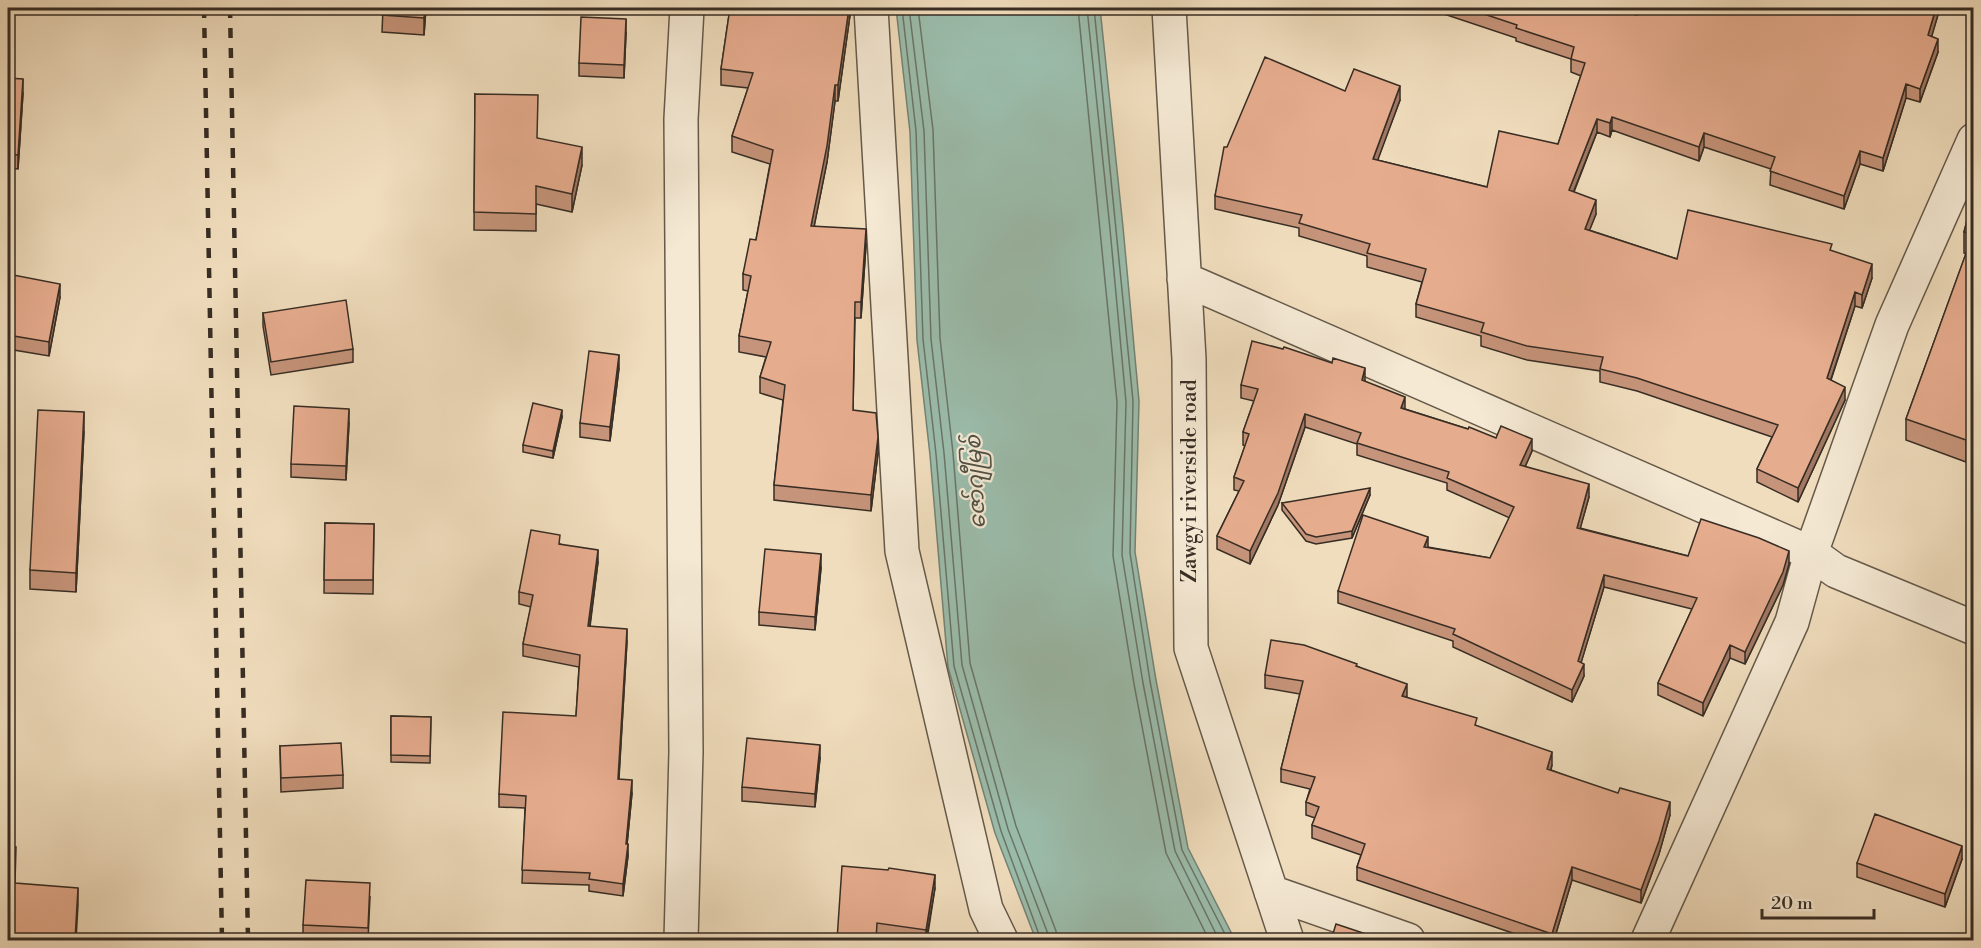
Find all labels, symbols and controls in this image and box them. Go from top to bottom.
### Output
street label: Zawgyi riverside road [1177,379,1203,583]
water label: ဇော်ဂျီမြစ် [957,433,996,530]
scale bar [1762,882,1874,920]
text: 20 m [1771,892,1813,915]

